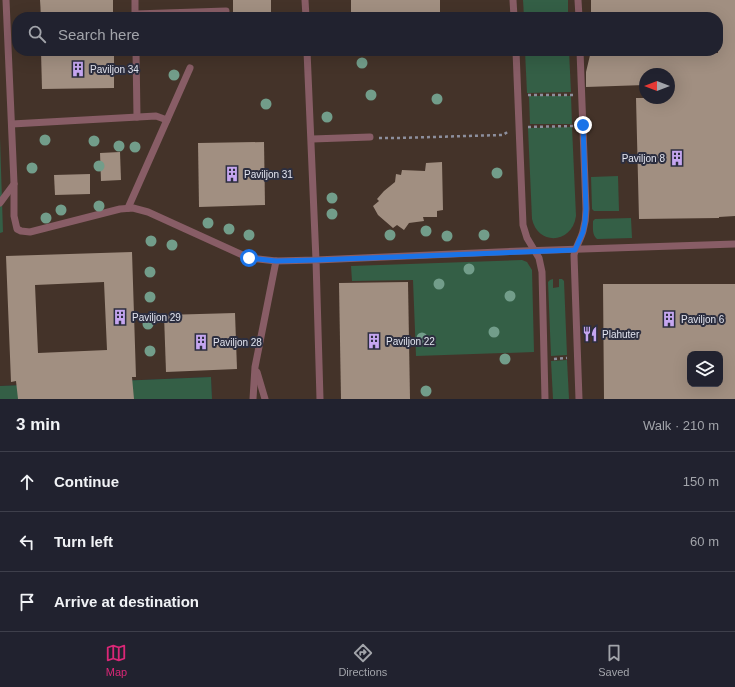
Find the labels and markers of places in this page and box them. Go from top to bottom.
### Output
building icon: Paviljon 34 [69,60,87,78]
place label: Paviljon 34 [90,64,139,75]
building icon: Paviljon 8 [668,149,686,167]
place label: Paviljon 8 [622,153,665,164]
building icon: Paviljon 31 [223,165,241,183]
place label: Paviljon 31 [244,169,293,180]
building icon: Paviljon 29 [111,308,129,326]
building icon: Paviljon 6 [660,310,678,328]
place label: Paviljon 29 [132,312,181,323]
place label: Paviljon 6 [681,314,725,325]
restaurant icon: Plahuter [581,325,599,343]
place label: Plahuter [602,329,640,340]
building icon: Paviljon 22 [365,332,383,350]
building icon: Paviljon 28 [192,333,210,351]
place label: Paviljon 22 [386,336,435,347]
place label: Paviljon 28 [213,337,262,348]

